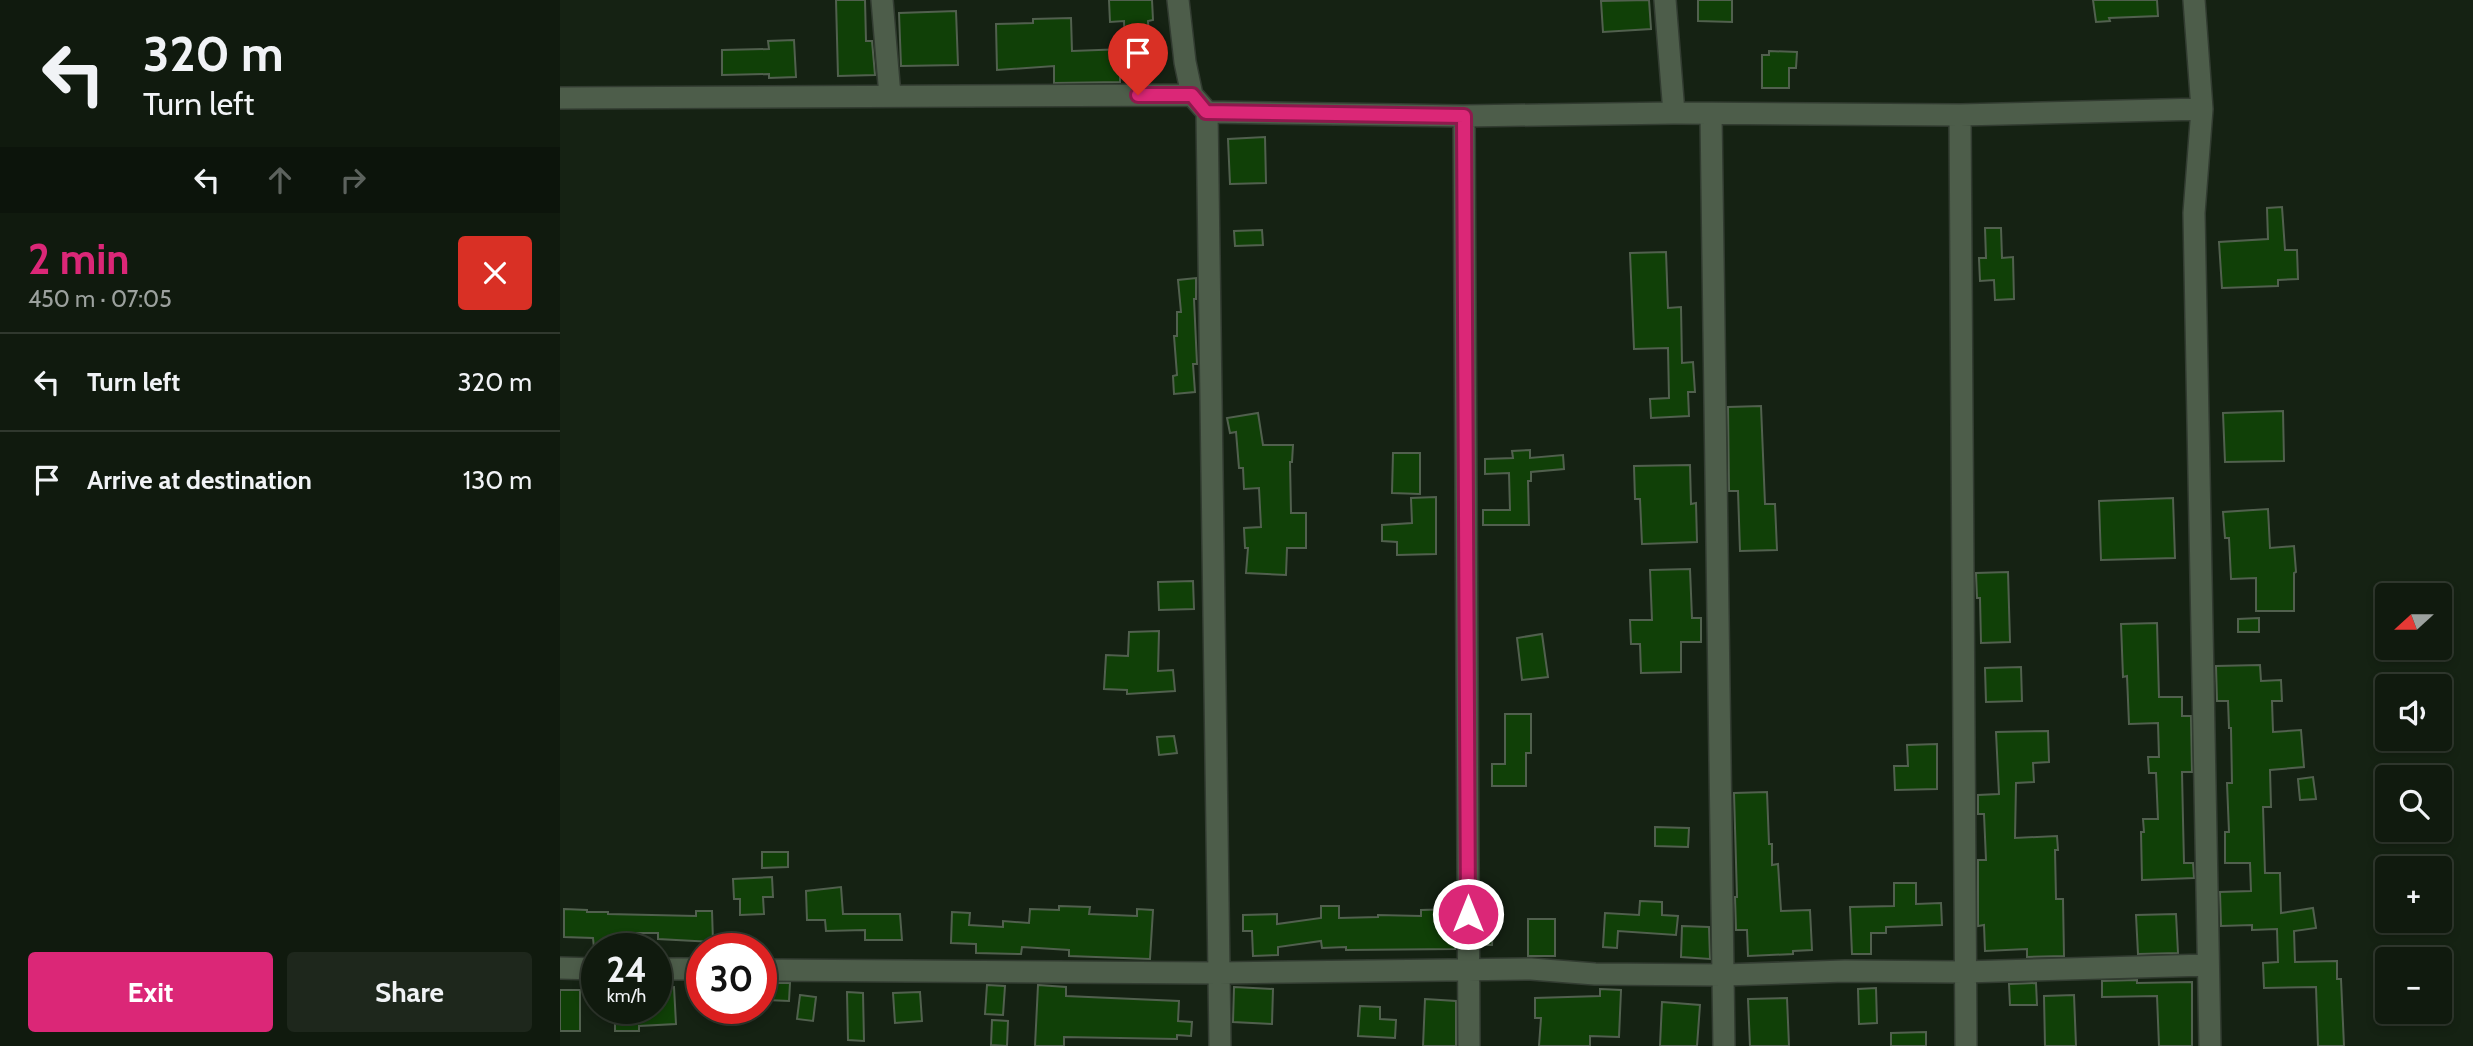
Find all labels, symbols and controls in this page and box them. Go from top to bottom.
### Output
pin [1108,23,1168,95]
text: 320 m [143,24,284,83]
icon: left [28,28,119,119]
icon: arrive [1119,34,1157,72]
text: Turn left [143,84,254,123]
icon: left [188,161,226,199]
icon: ahead [261,161,299,199]
icon: right [334,161,372,199]
text: 2 min [28,233,129,285]
button: close [458,236,532,310]
text: 450 m · 07:05 [28,285,172,313]
icon: left [28,363,66,401]
text: Turn left [87,366,180,398]
text: 320 m [458,366,532,398]
icon: arrive [28,461,66,499]
text: Arrive at destination [87,464,312,496]
text: 130 m [463,464,532,496]
north arrow [2375,583,2452,660]
map controls [2375,583,2452,1024]
button: sound [2375,674,2452,751]
button: search [2375,765,2452,842]
button: + [2375,856,2452,933]
position arrow [1431,877,1505,951]
speed limit sign: 30 [686,933,777,1024]
button: − [2375,947,2452,1024]
text: 24 [606,948,647,991]
button: Exit [28,952,273,1032]
button: Share [287,952,532,1032]
text: km/h [607,985,646,1007]

